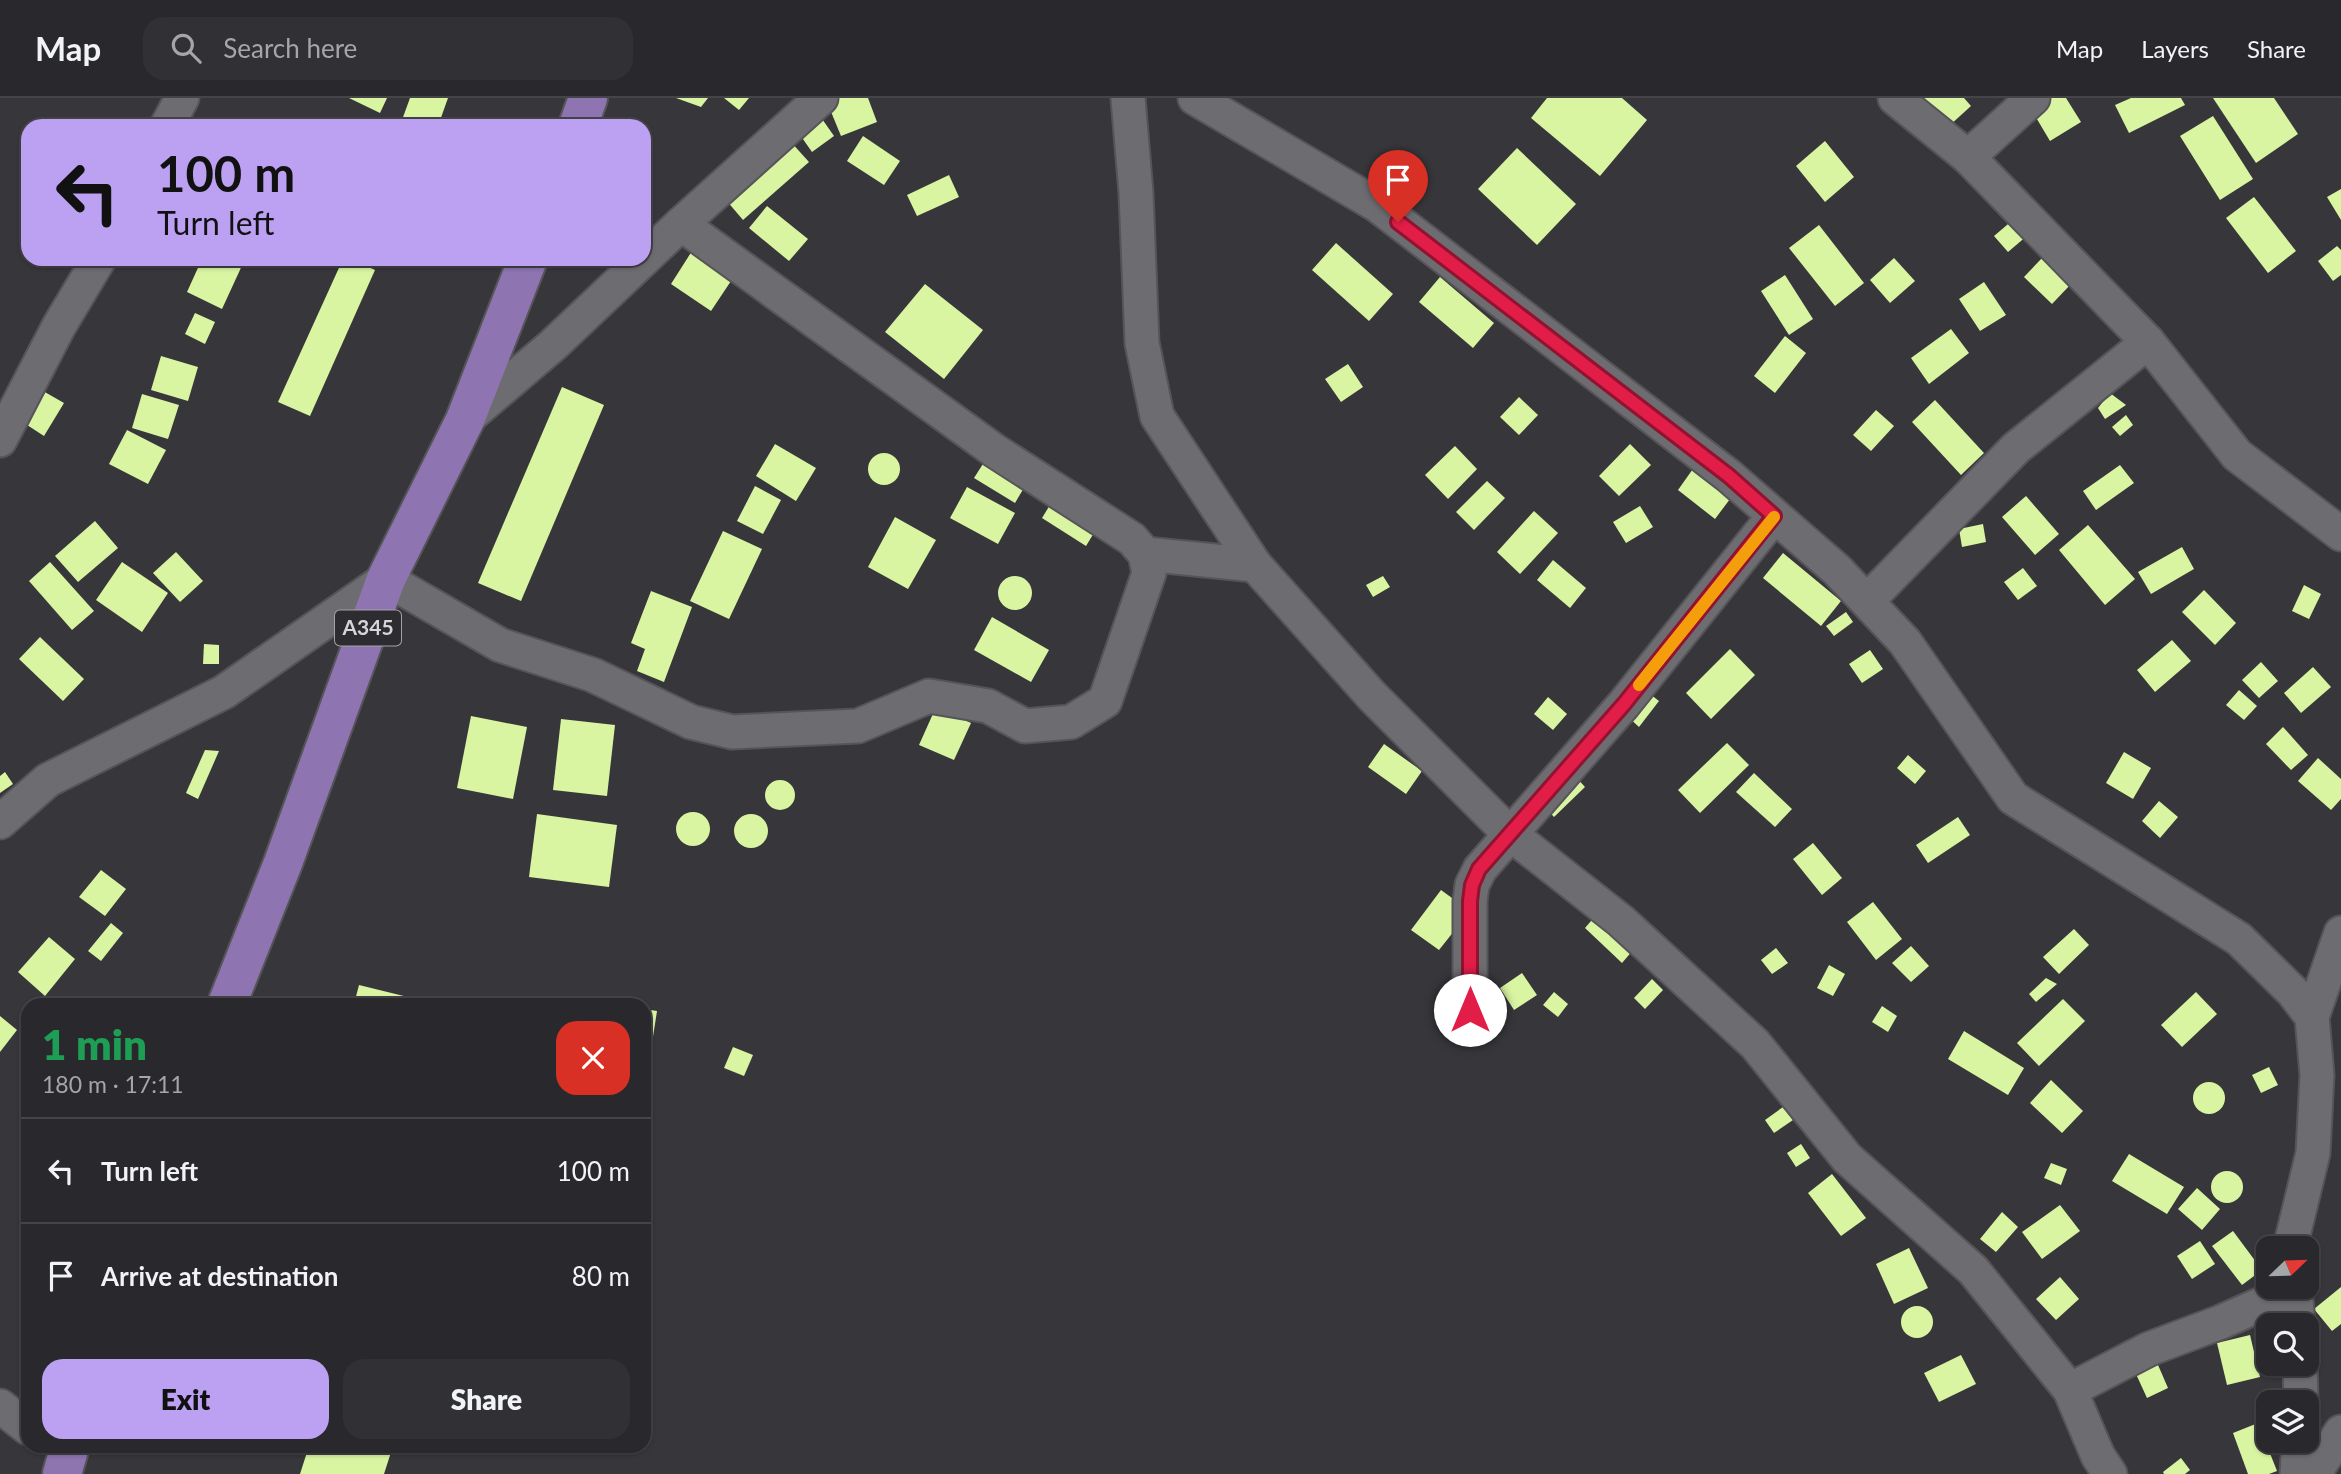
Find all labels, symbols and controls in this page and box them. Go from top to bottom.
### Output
search box [143,17,633,80]
text: Map [35,28,101,68]
icon: search [167,29,205,67]
text: Search here [223,32,357,64]
text: Map [2056,34,2103,63]
text: Layers [2141,34,2209,63]
text: Share [2247,34,2306,63]
text: 100 m [157,144,295,202]
icon: left [42,147,133,238]
pin [1368,150,1428,222]
icon: arrive [1379,161,1417,199]
text: Turn left [157,203,274,242]
road number: A345 [335,610,401,646]
position arrow [1433,973,1507,1047]
text: 1 min [42,1019,147,1069]
button: close [556,1021,630,1095]
text: 180 m · 17:11 [42,1070,184,1098]
icon: left [42,1152,80,1190]
text: Turn left [101,1155,198,1187]
text: 100 m [557,1155,630,1187]
north arrow [2256,1236,2319,1298]
map controls [2256,1236,2319,1453]
icon: arrive [42,1257,80,1295]
text: Arrive at destination [101,1260,338,1292]
text: 80 m [572,1260,630,1292]
button: search [2256,1313,2319,1376]
button: Exit [42,1359,329,1439]
button: Share [343,1359,630,1439]
button: layers [2256,1390,2319,1453]

